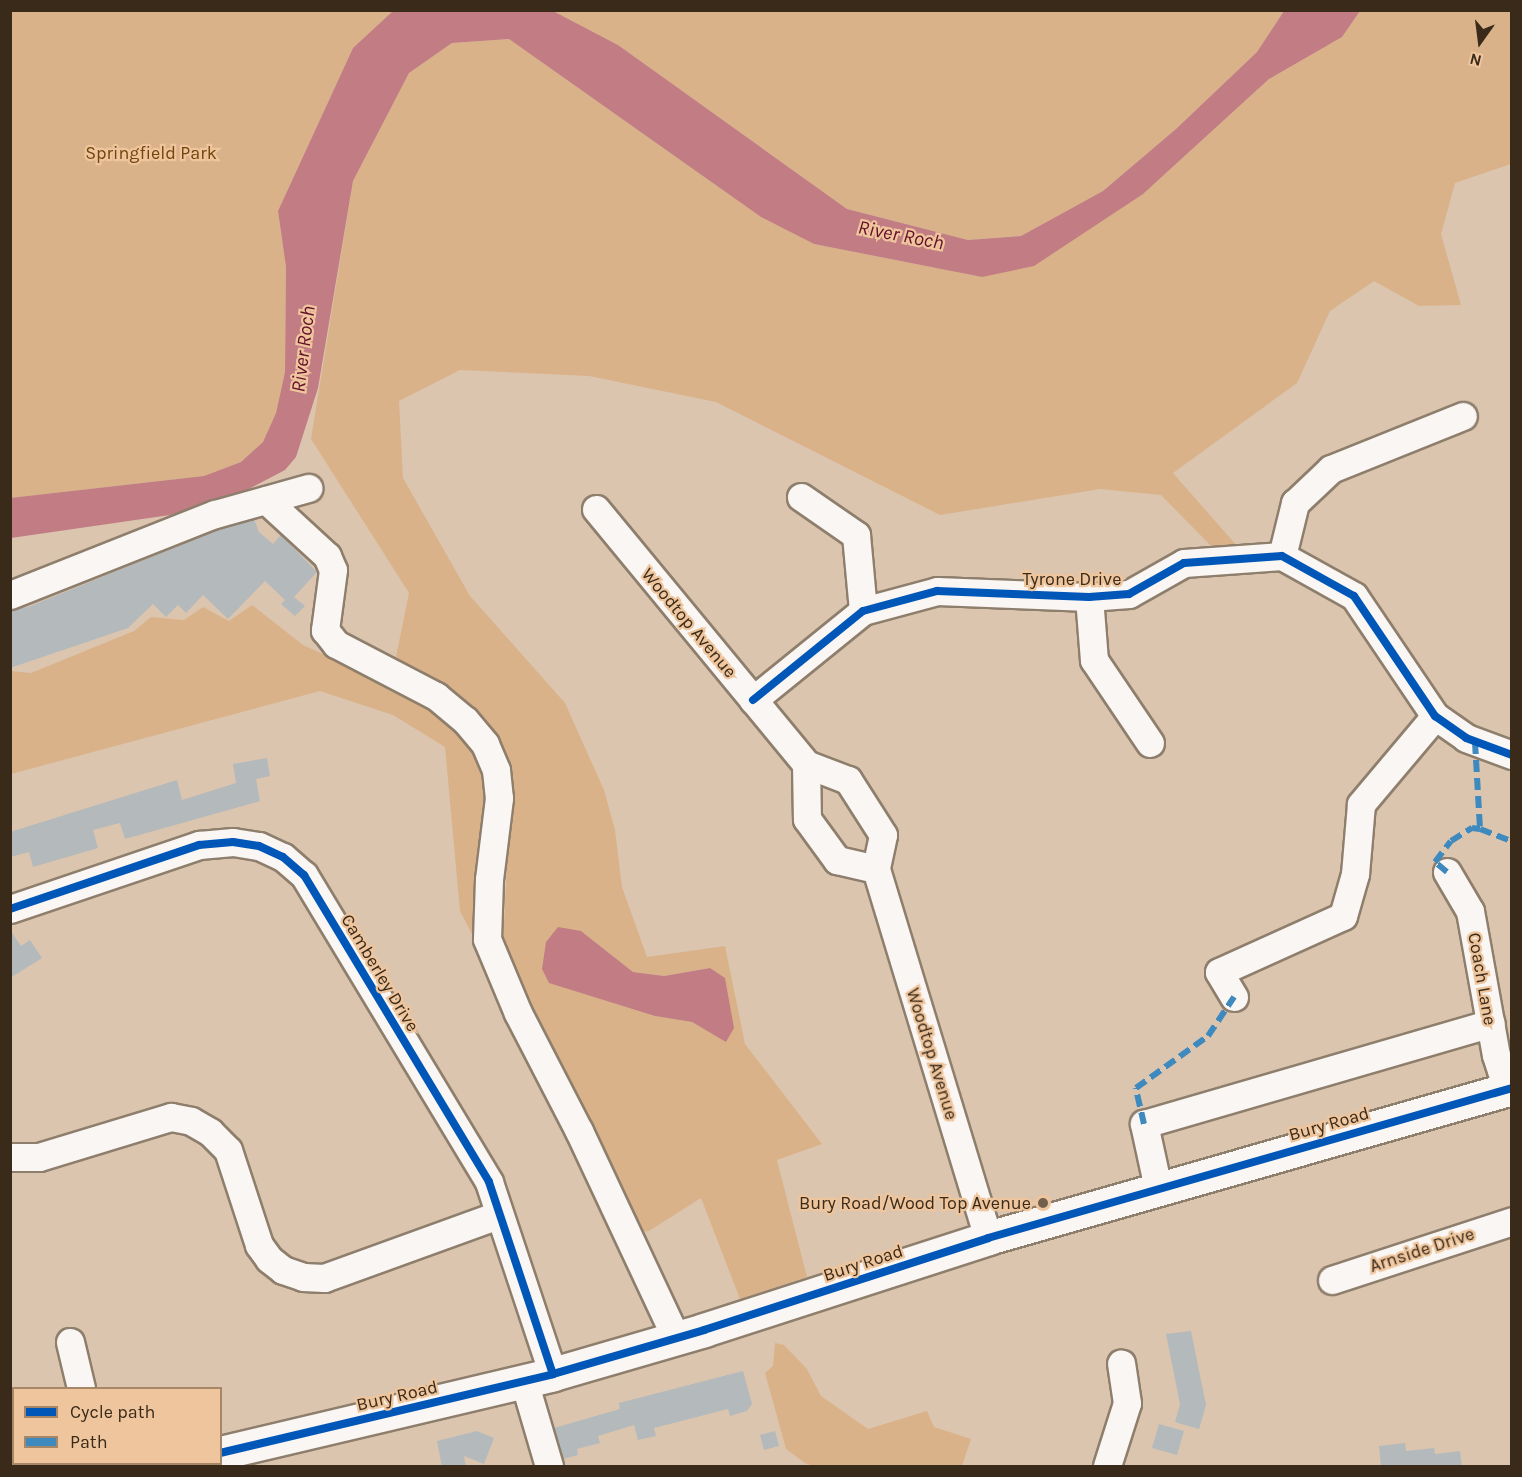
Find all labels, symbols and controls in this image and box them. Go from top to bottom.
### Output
north arrow [1450,12,1510,72]
text: N [1468,49,1483,71]
park label: Springfield Park [85,142,217,164]
water label: River Roch [856,215,946,255]
water label: River Roch [286,304,320,394]
street label: Woodtop Avenue [637,564,741,682]
street label: Tyrone Drive [1023,568,1121,590]
street label: Camberley Drive [336,910,424,1036]
street label: Coach Lane [1463,931,1501,1027]
street label: Woodtop Avenue [902,986,962,1122]
street label: Bury Road [1286,1102,1372,1146]
place label: Bury Road/Wood Top Avenue [799,1192,1031,1214]
marker: Bury Road/Wood Top Avenue [1036,1196,1050,1210]
street label: Arnside Drive [1367,1223,1477,1277]
street label: Bury Road [820,1240,906,1286]
street label: Bury Road [354,1376,440,1416]
legend [12,1387,222,1465]
text: Cycle path [70,1401,155,1423]
text: Path [70,1431,108,1453]

